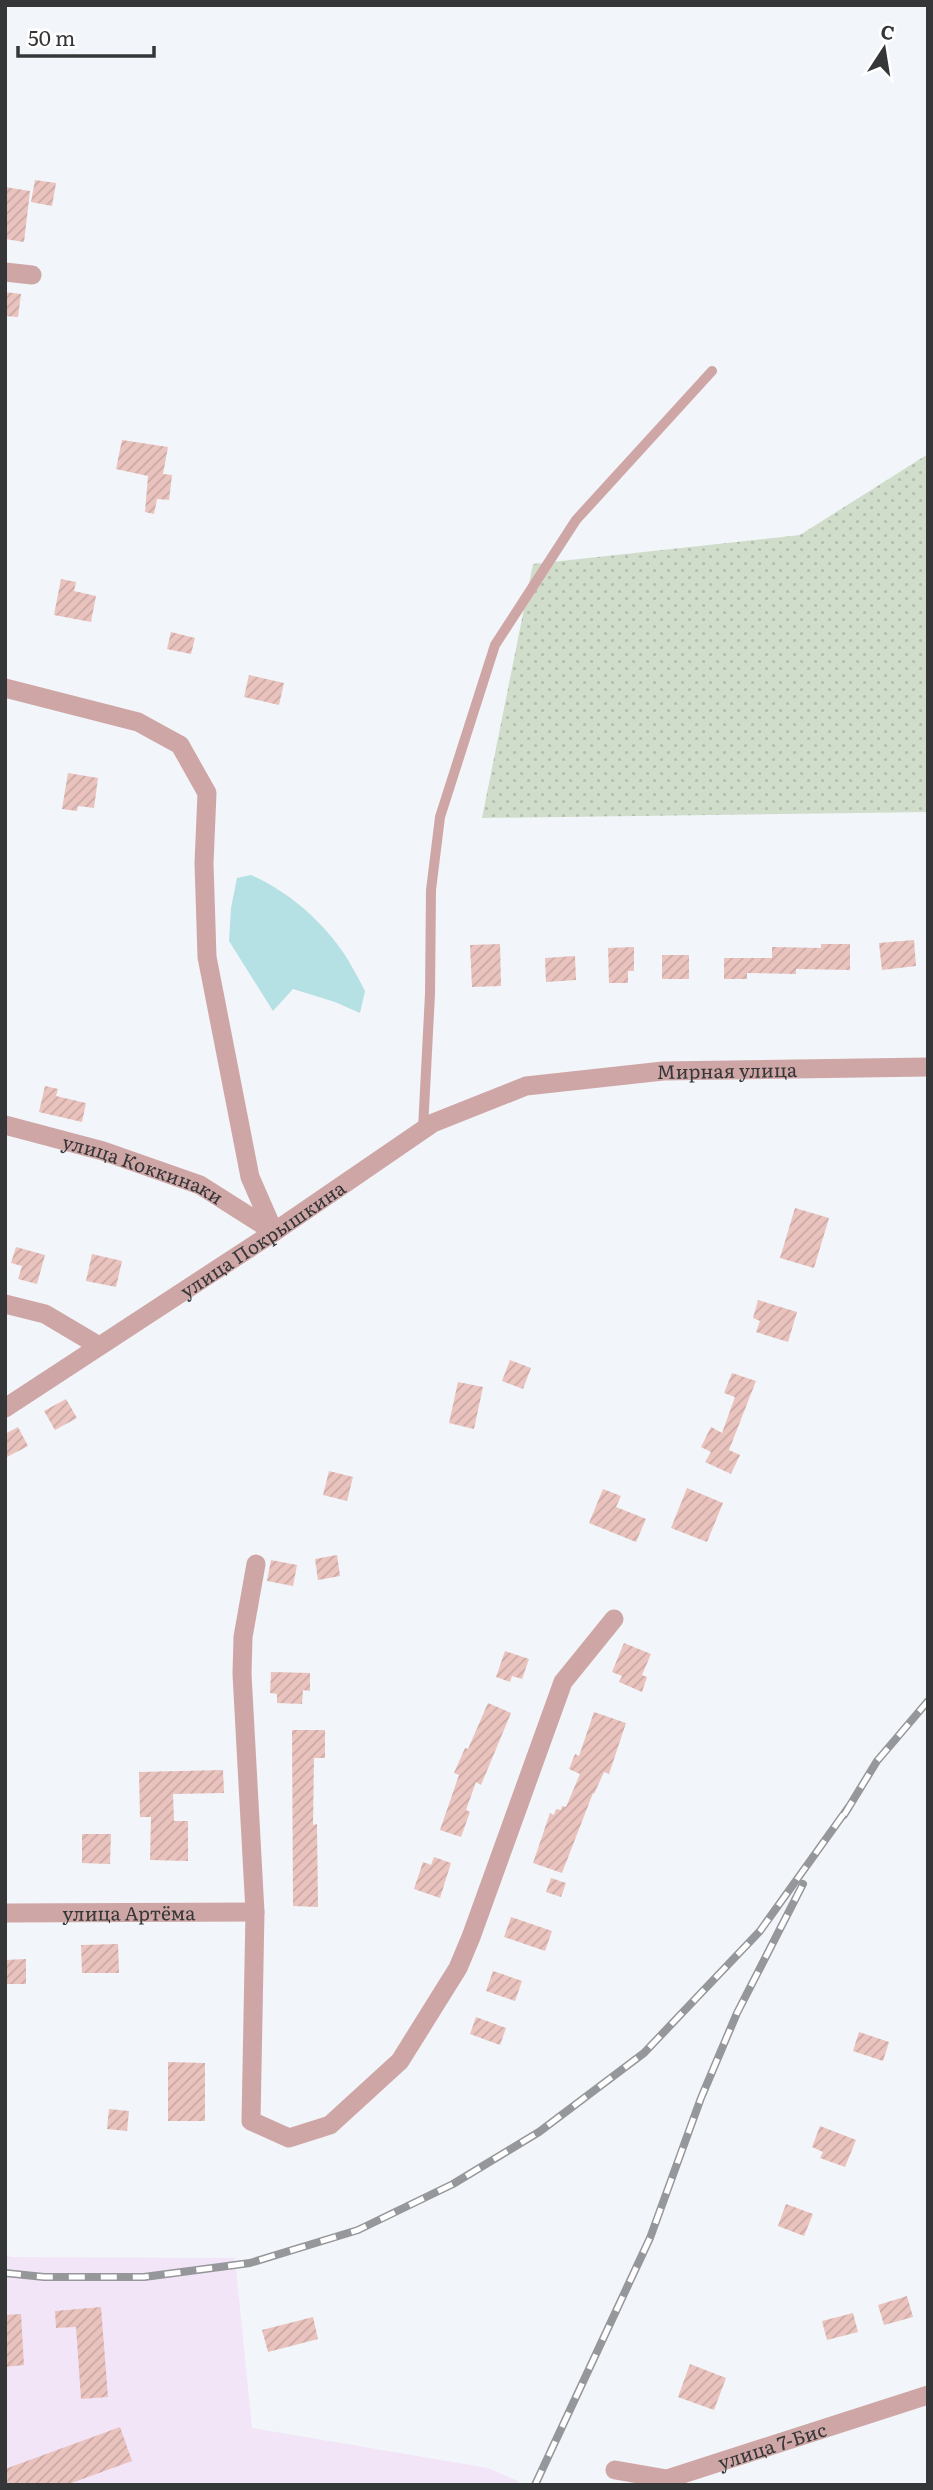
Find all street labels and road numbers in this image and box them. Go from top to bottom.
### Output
street label: Мирная улица [656,1055,798,1085]
street label: улица Коккинаки [60,1127,229,1211]
street label: улица Покрышкина [174,1173,351,1304]
street label: улица Артёма [62,1898,196,1927]
street label: улица 7-Бис [714,2415,830,2476]

